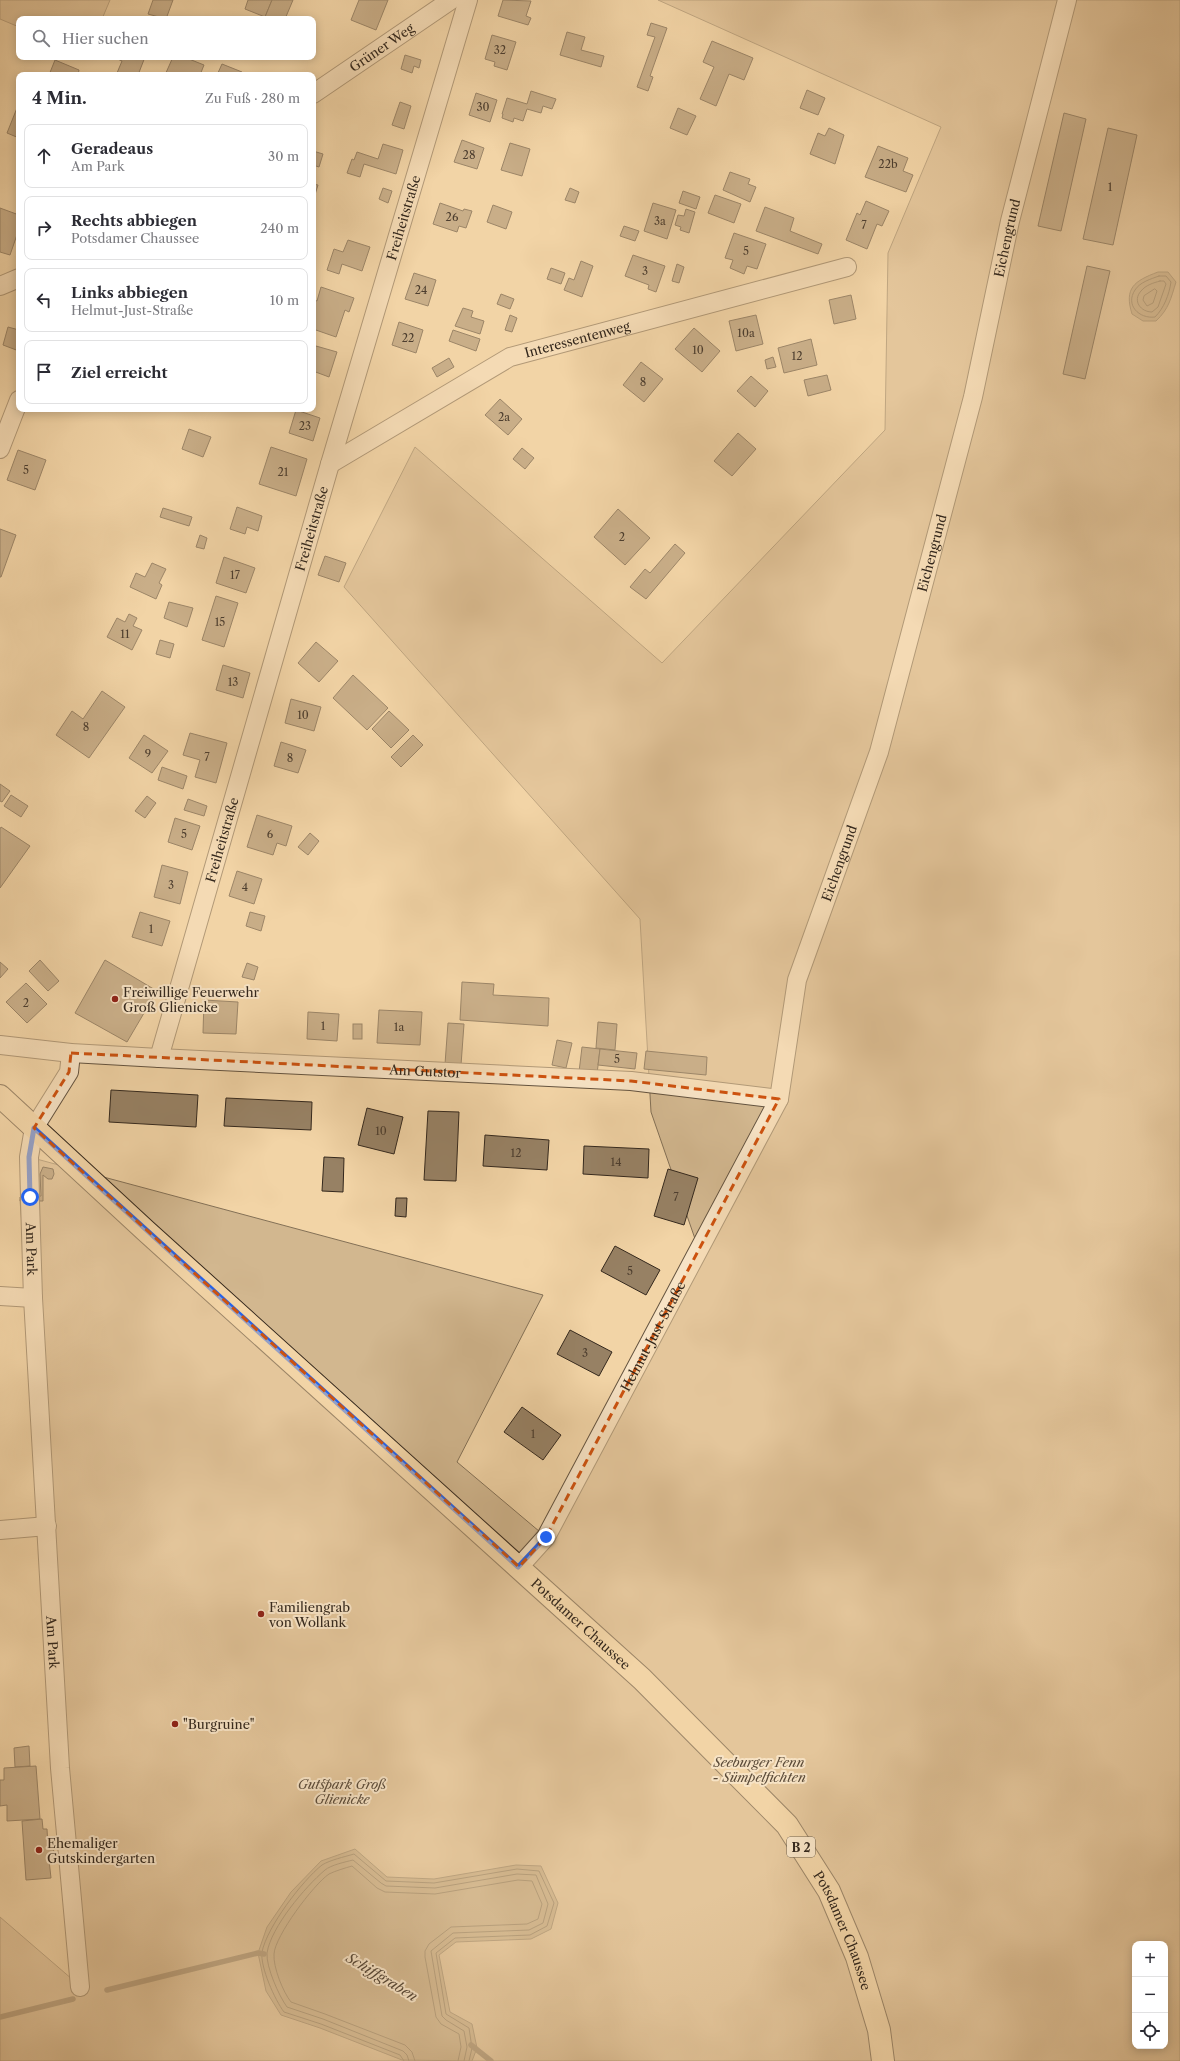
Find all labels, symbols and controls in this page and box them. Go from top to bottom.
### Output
search box [16,16,316,60]
street label: Grüner Weg [346,20,417,75]
icon: search [30,27,52,49]
text: Hier suchen [62,29,149,48]
house number: 32 [494,43,506,57]
text: 4 Min. [32,88,87,108]
text: Zu Fuß · 280 m [205,90,300,106]
house number: 30 [476,100,490,114]
text: Geradeaus [71,139,153,158]
icon: ahead [33,145,55,167]
text: 30 m [268,148,299,164]
house number: 28 [463,148,475,162]
house number: 22b [878,157,898,171]
text: Am Park [71,158,124,174]
street label: Freiheitstraße [383,173,423,262]
house number: 1 [1108,180,1113,194]
street label: Eichengrund [990,197,1023,279]
house number: 26 [446,210,459,224]
text: Rechts abbiegen [71,211,197,230]
house number: 3a [654,214,666,228]
icon: right [33,217,55,239]
house number: 7 [861,218,867,232]
text: 240 m [260,220,299,236]
text: Potsdamer Chaussee [71,230,199,246]
house number: 5 [743,244,749,258]
house number: 3 [642,264,648,278]
text: Links abbiegen [71,283,188,302]
house number: 24 [415,283,427,297]
icon: left [33,289,55,311]
text: 10 m [270,292,299,308]
text: Helmut-Just-Straße [71,302,193,318]
street label: Interessentenweg [523,317,632,361]
house number: 10a [737,326,755,340]
house number: 22 [402,331,414,345]
house number: 10 [692,343,704,357]
house number: 12 [792,349,802,363]
icon: arrive [33,361,55,383]
text: Ziel erreicht [71,363,167,382]
house number: 8 [640,375,646,389]
house number: 2a [498,410,510,424]
house number: 23 [299,419,311,433]
house number: 5 [23,463,29,477]
house number: 21 [278,465,289,479]
street label: Freiheitstraße [292,484,331,573]
street label: Eichengrund [914,512,950,594]
house number: 2 [619,530,625,544]
house number: 17 [230,568,241,582]
house number: 15 [215,615,225,629]
house number: 11 [120,627,130,641]
house number: 13 [228,675,238,689]
house number: 10 [297,708,309,722]
house number: 8 [83,720,89,734]
house number: 9 [145,747,151,761]
house number: 7 [204,750,210,764]
house number: 8 [287,751,293,765]
street label: Freiheitstraße [202,795,242,884]
street label: Eichengrund [818,823,860,903]
house number: 5 [181,827,187,841]
house number: 6 [267,827,274,841]
house number: 3 [168,878,174,892]
house number: 4 [242,880,248,894]
house number: 1 [149,922,154,936]
place label: Freiwillige Feuerwehr Groß Glienicke [123,984,260,1015]
marker: Freiwillige Feuerwehr Groß Glienicke [110,994,120,1004]
house number: 2 [23,996,29,1010]
house number: 1 [321,1019,326,1033]
house number: 1a [394,1020,404,1034]
house number: 5 [614,1052,620,1066]
street label: Am Gutstor [388,1061,462,1081]
house number: 10 [375,1124,387,1138]
house number: 12 [511,1146,521,1160]
house number: 14 [611,1155,621,1169]
route start [21,1188,39,1206]
house number: 7 [673,1190,679,1204]
street label: Am Park [23,1221,40,1276]
house number: 5 [627,1264,633,1278]
street label: Helmut-Just-Straße [617,1278,689,1394]
house number: 3 [582,1346,588,1360]
house number: 1 [531,1427,536,1441]
route end [537,1528,555,1546]
street label: Potsdamer Chaussee [528,1575,634,1673]
place label: Familiengrab von Wollank [268,1599,350,1630]
marker: Familiengrab von Wollank [256,1609,266,1619]
street label: Am Park [43,1614,62,1670]
place label: "Burgruine" [183,1716,255,1732]
marker: "Burgruine" [170,1719,180,1729]
park label: Seeburger Fenn - Sümpelfichten [712,1754,806,1785]
park label: Gutspark Groß Glienicke [298,1776,386,1807]
place label: Ehemaliger Gutskindergarten [47,1835,155,1866]
road number: B 2 [787,1837,815,1857]
marker: Ehemaliger Gutskindergarten [34,1845,44,1855]
street label: Potsdamer Chaussee [810,1868,875,1992]
map controls [1132,1941,1168,2049]
button: + [1132,1941,1168,1977]
water label: Schiffgraben [342,1948,421,2005]
button: − [1132,1977,1168,2013]
button: locate [1132,2013,1168,2049]

